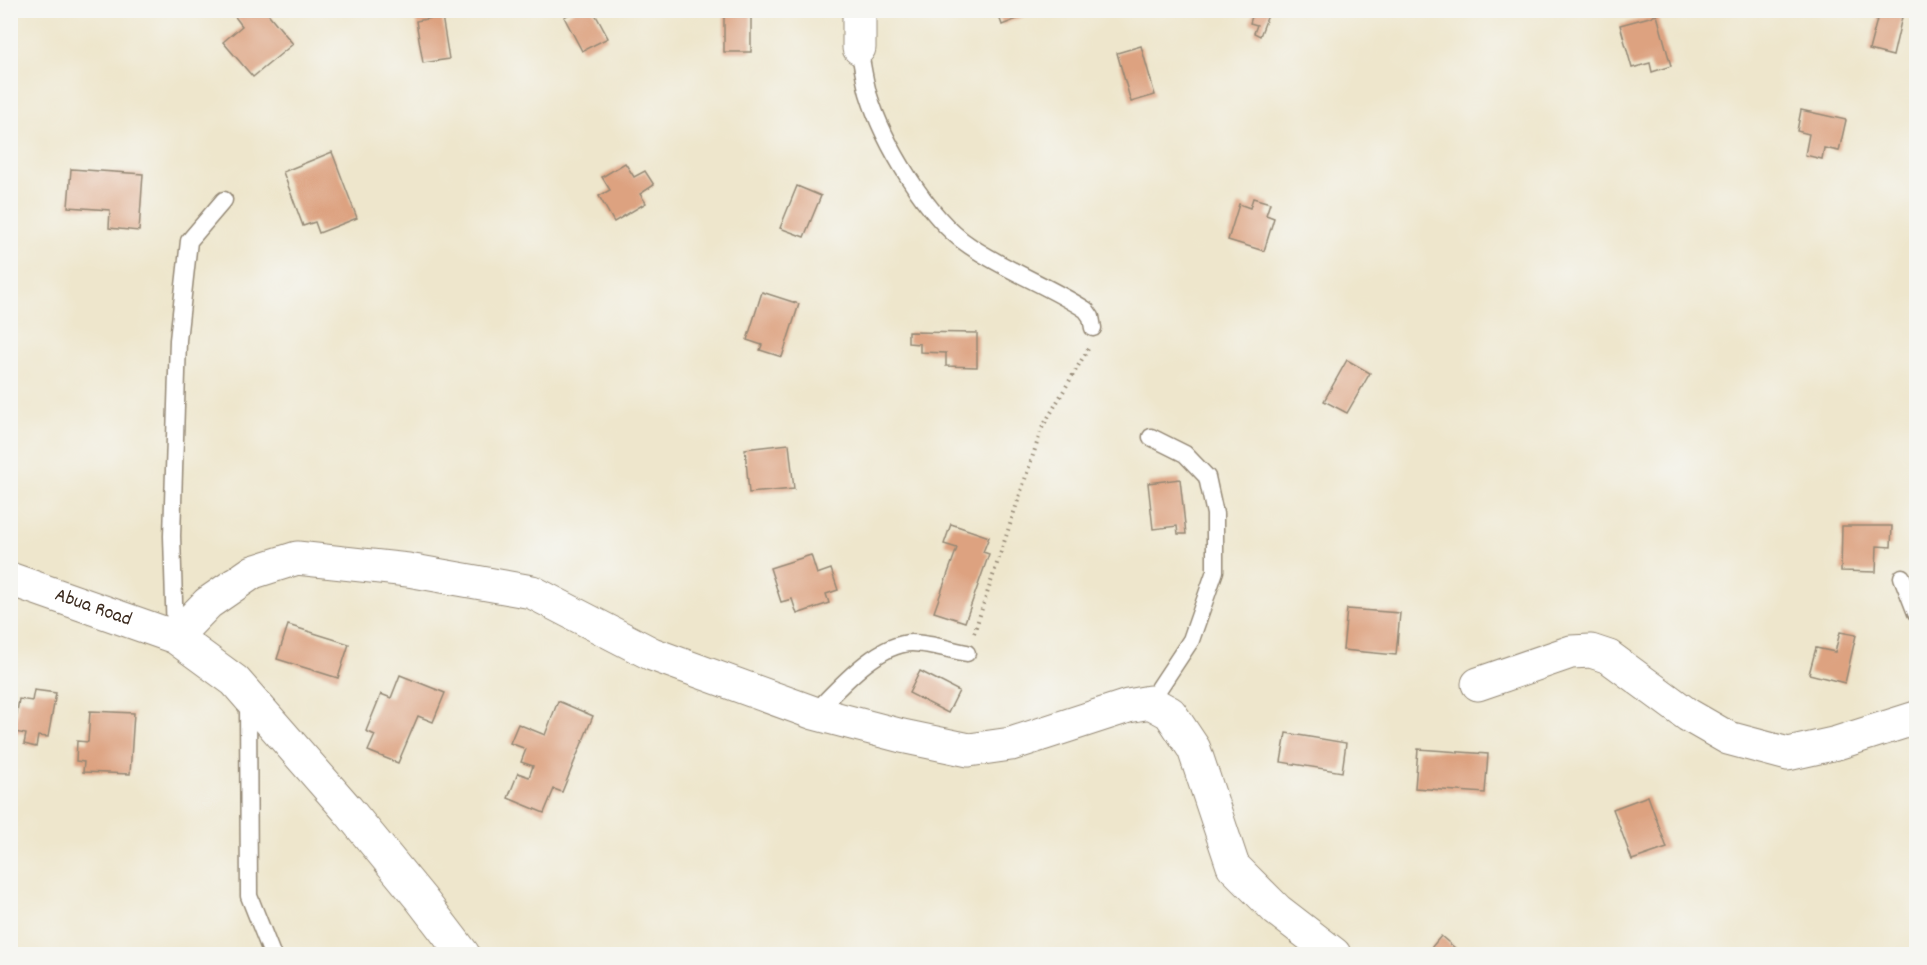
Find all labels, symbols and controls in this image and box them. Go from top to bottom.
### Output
street label: Abua Road [51,582,135,635]

